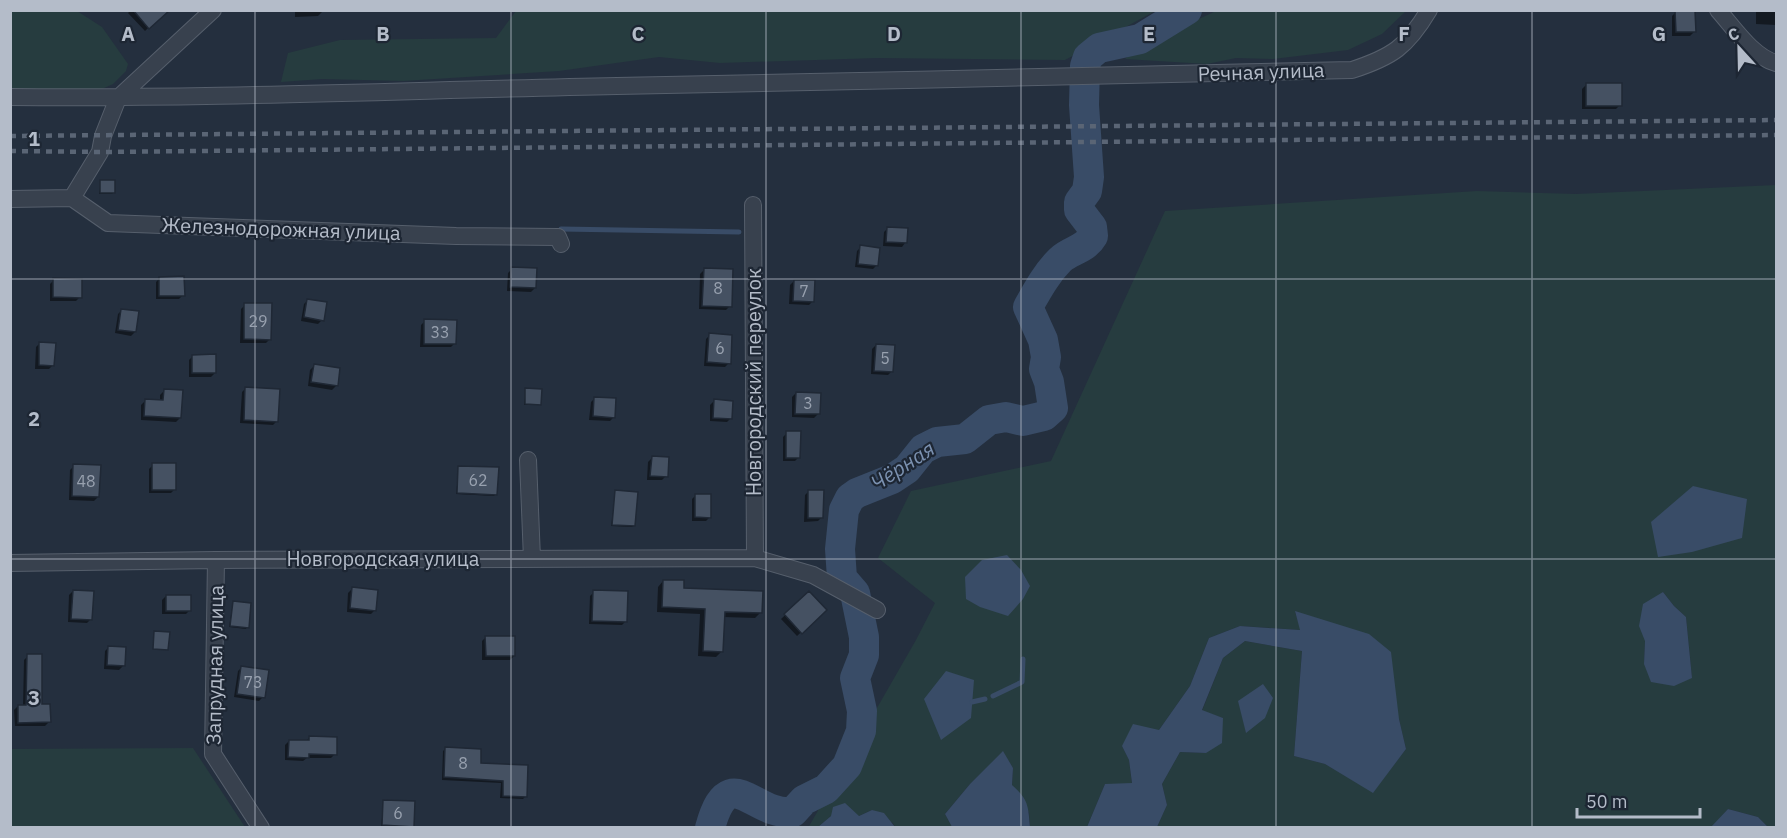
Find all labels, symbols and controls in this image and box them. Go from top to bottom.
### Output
north arrow [1709,18,1769,78]
text: A [121,20,135,47]
text: B [376,20,390,47]
text: C [631,20,645,47]
text: D [887,20,901,47]
text: E [1143,20,1155,47]
text: F [1398,20,1410,47]
text: G [1652,20,1666,47]
text: С [1725,23,1742,45]
street label: Речная улица [1197,56,1325,87]
text: 1 [28,125,40,152]
street label: Железнодорожная улица [161,211,402,246]
street label: Новгородский переулок [740,268,767,496]
house number: 8 [713,278,723,298]
house number: 7 [799,281,809,301]
house number: 29 [248,311,268,331]
house number: 33 [430,322,450,342]
house number: 6 [715,338,725,358]
house number: 5 [880,348,890,368]
house number: 3 [803,393,813,413]
text: 2 [28,405,40,432]
water label: Чёрная [865,434,940,496]
house number: 62 [468,470,488,490]
house number: 48 [76,471,96,491]
street label: Новгородская улица [286,545,480,572]
street label: Запрудная улица [200,584,229,745]
house number: 73 [243,672,263,692]
text: 3 [28,684,40,711]
house number: 8 [458,753,468,773]
scale bar [1577,781,1700,819]
text: 50 m [1586,790,1628,813]
house number: 6 [393,803,403,823]

